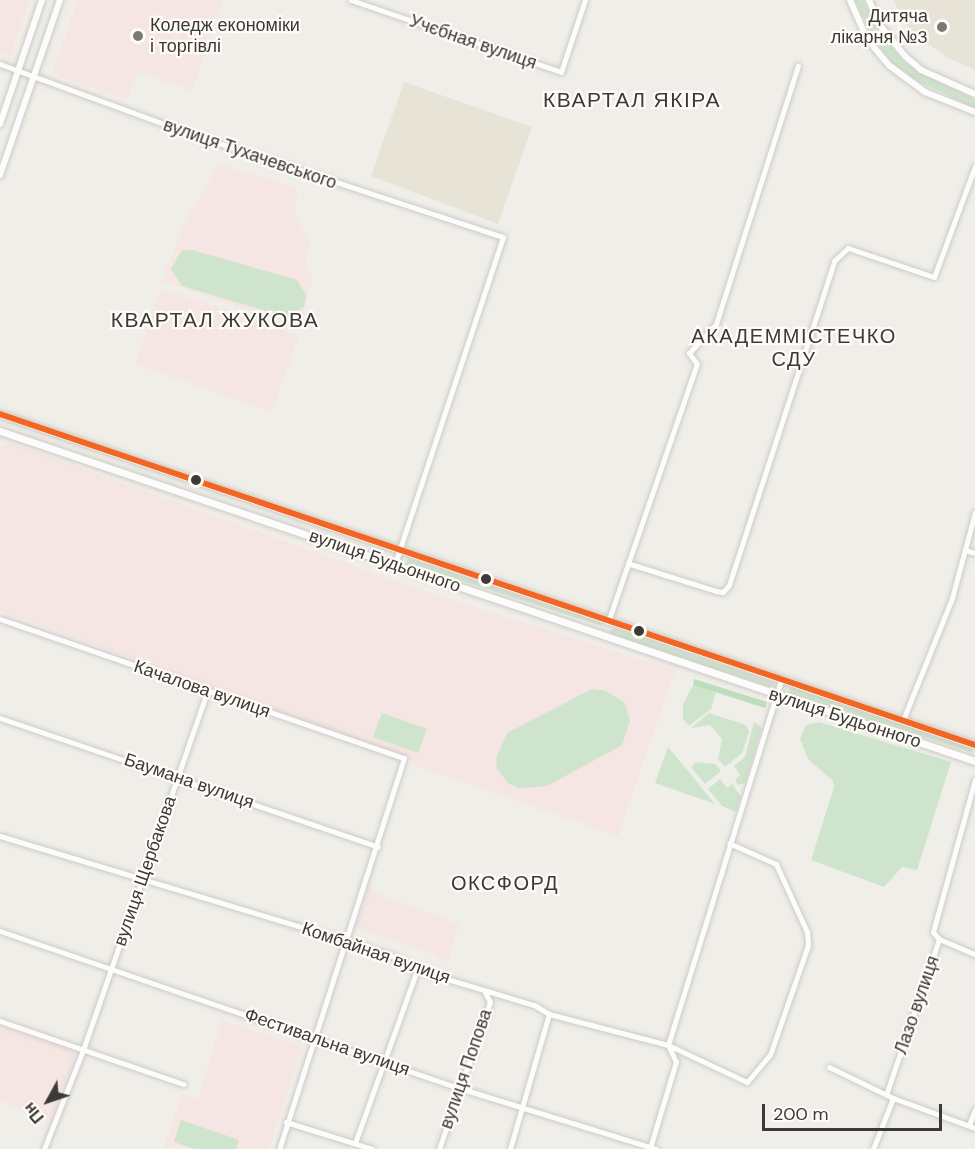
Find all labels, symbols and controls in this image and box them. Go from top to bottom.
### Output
place label: Дитяча лікарня №3 [831,6,928,48]
street label: Учєбная вулиця [407,10,539,74]
place label: Коледж економіки і торгівлі [150,15,300,57]
marker: Дитяча лікарня №3 [933,18,951,36]
marker: Коледж економіки і торгівлі [131,29,145,43]
district label: КВАРТАЛ ЯКІРА [543,87,721,113]
street label: вулиця Тухачевського [160,114,340,194]
district label: КВАРТАЛ ЖУКОВА [111,307,319,333]
district label: АКАДЕММІСТЕЧКО СДУ [691,324,897,371]
unlabelled marker [190,474,202,486]
street label: вулиця Будьонного [306,525,464,597]
unlabelled marker [480,573,492,585]
unlabelled marker [633,625,645,637]
street label: Качалова вулиця [131,656,273,722]
street label: вулиця Будьонного [766,683,924,753]
street label: Баумана вулиця [121,749,257,813]
street label: вулиця Щербакова [109,793,181,949]
district label: ОКСФОРД [451,871,559,895]
street label: Комбайная вулиця [299,917,453,989]
street label: Лазо вулиця [890,953,944,1057]
street label: Фестивальна вулиця [242,1004,412,1080]
street label: вулиця Попова [435,1006,497,1132]
north arrow [18,1071,78,1131]
scale bar [765,1092,945,1130]
text: Пн [19,1098,49,1128]
text: 200 m [773,1102,829,1126]

